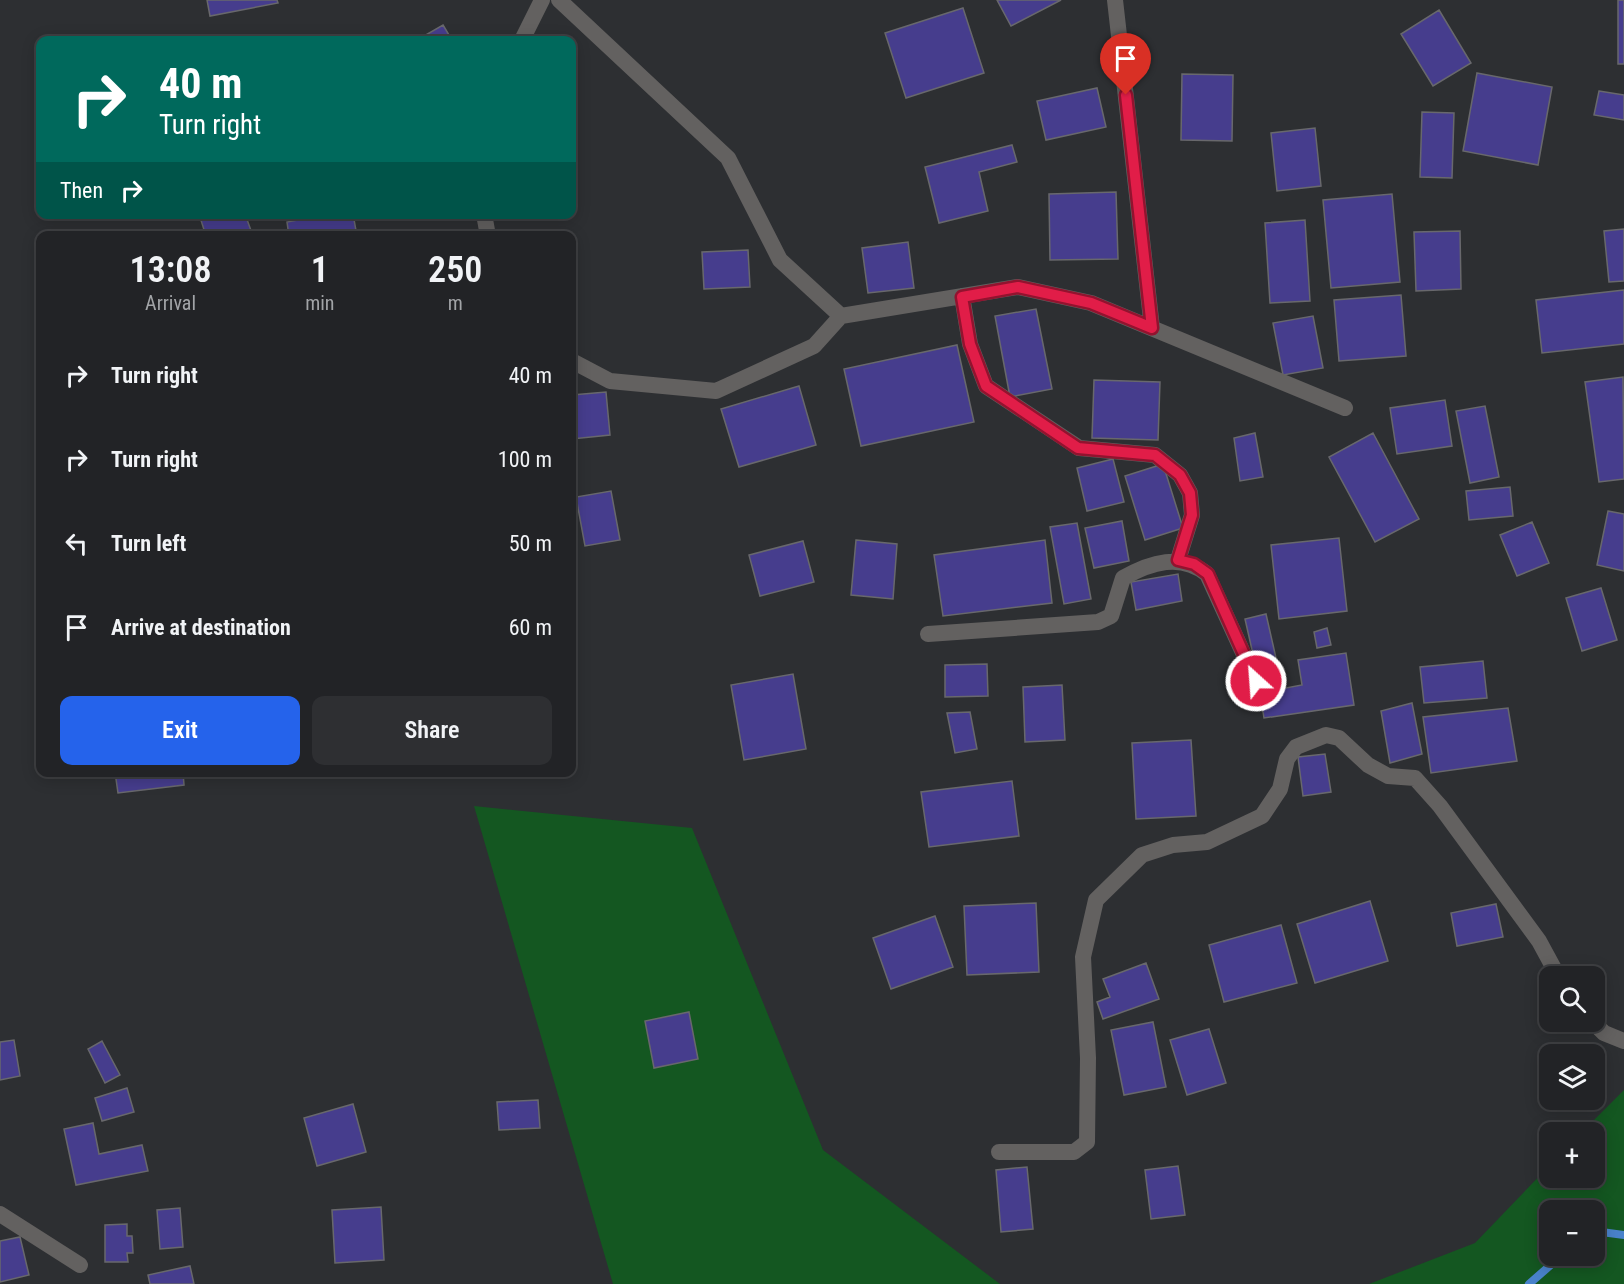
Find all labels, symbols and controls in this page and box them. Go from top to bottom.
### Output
pin [1100,33,1151,95]
icon: arrive [1109,42,1142,75]
text: 40 m [159,59,242,108]
icon: right [60,60,138,138]
text: Turn right [159,109,261,141]
icon: right [115,174,148,207]
text: Then [60,178,103,203]
text: 13:08 [130,249,212,291]
text: 1 [311,249,329,291]
text: 250 [428,249,482,291]
text: Arrival [145,291,196,315]
text: min [305,291,334,315]
text: m [448,291,463,315]
icon: right [60,359,93,392]
text: Turn right [111,363,198,388]
text: 40 m [509,363,552,388]
icon: right [60,443,93,476]
text: Turn right [111,447,198,472]
text: 100 m [498,447,552,472]
icon: left [60,527,93,560]
text: Turn left [111,531,186,556]
text: 50 m [509,531,552,556]
icon: arrive [60,611,93,644]
text: Arrive at destination [111,615,291,640]
text: 60 m [509,615,552,640]
position arrow [1224,649,1288,713]
button: Exit [60,696,300,765]
button: Share [312,696,552,765]
map controls [1539,966,1605,1266]
button: search [1539,966,1605,1032]
button: layers [1539,1044,1605,1110]
button: + [1539,1122,1605,1188]
button: − [1539,1200,1605,1266]

